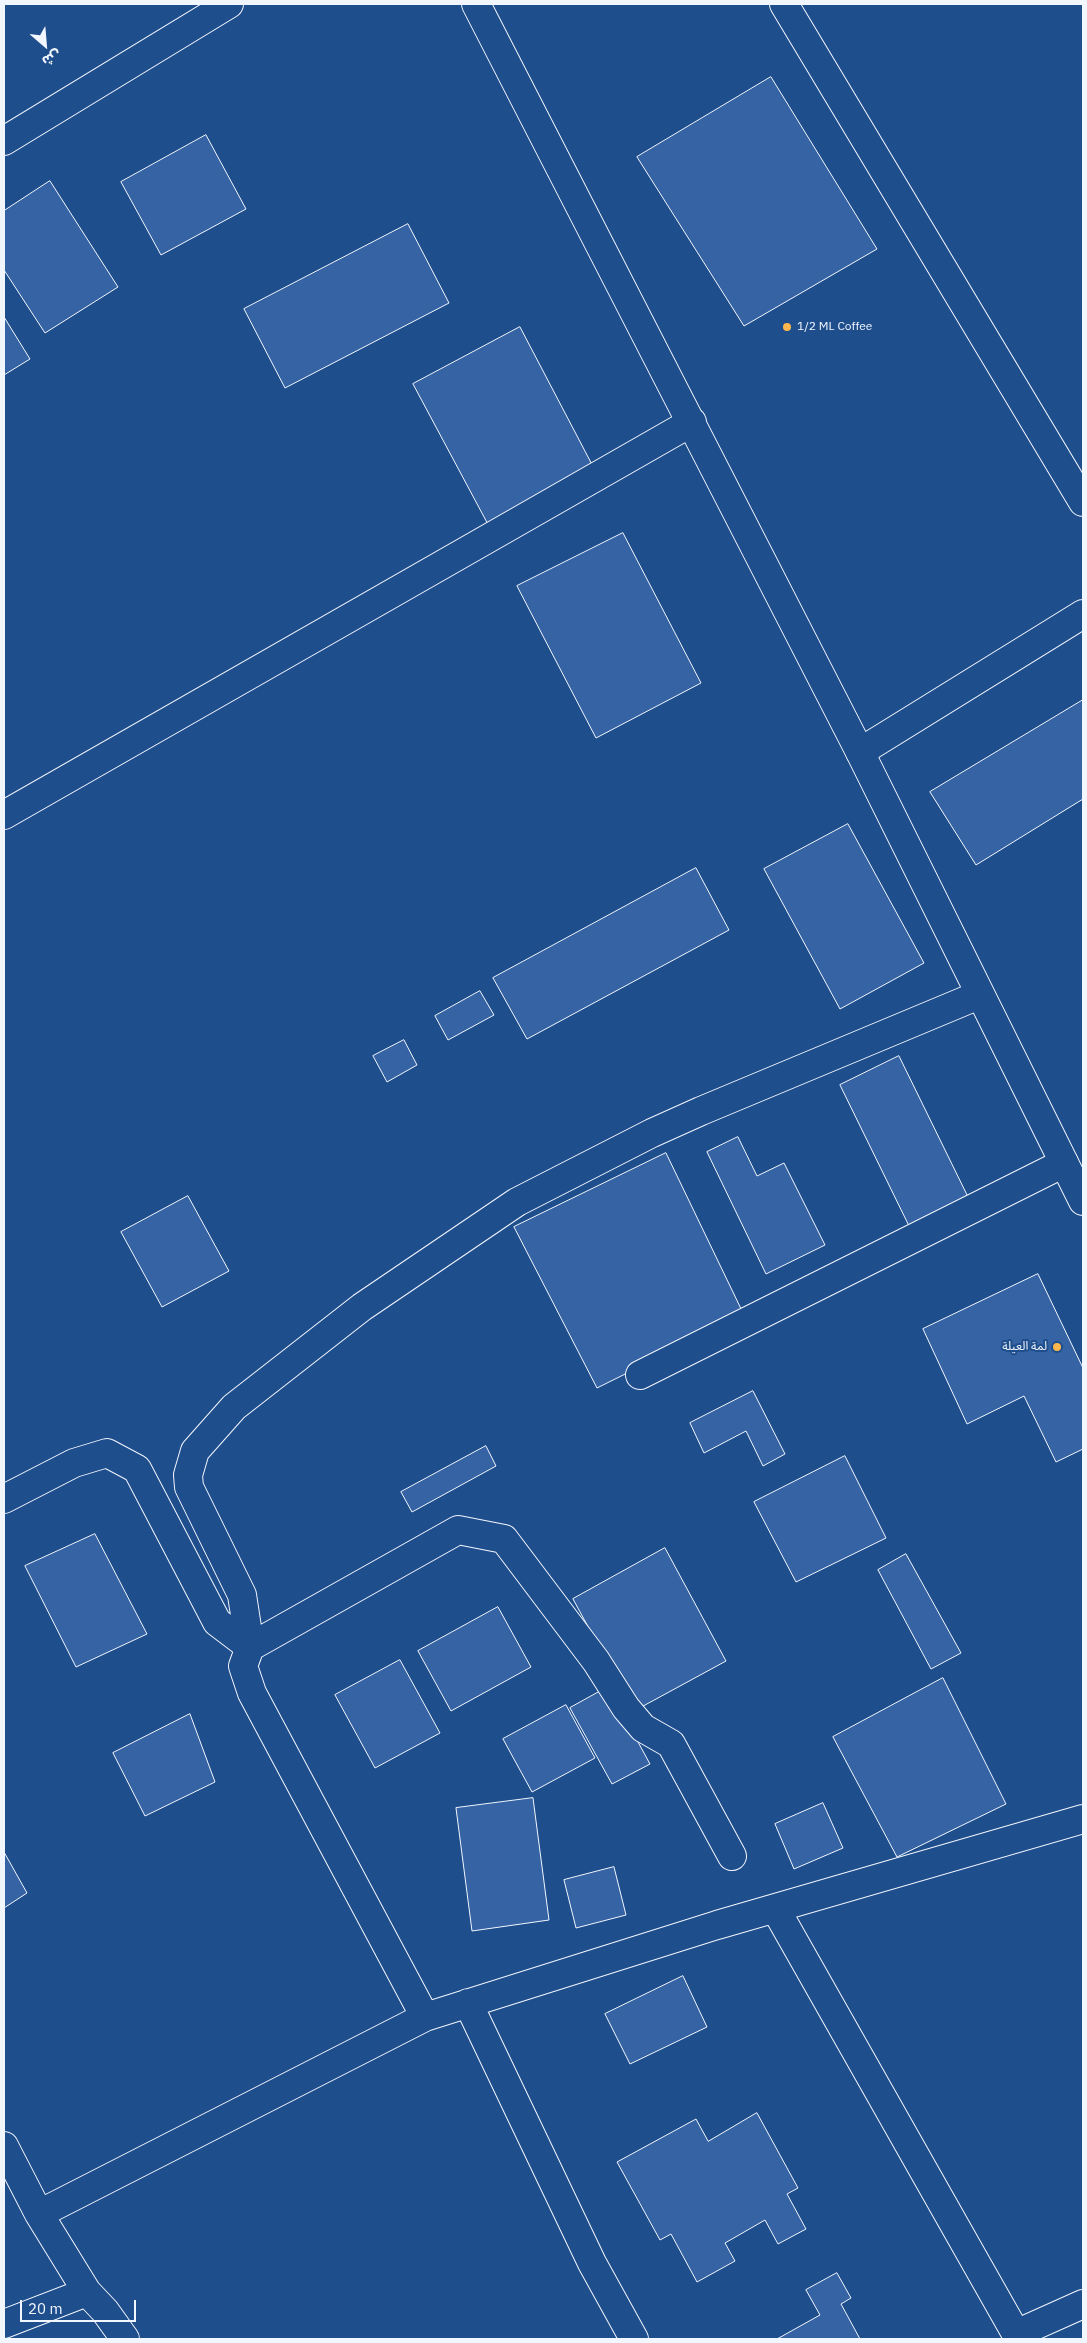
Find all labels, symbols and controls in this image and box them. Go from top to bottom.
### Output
north arrow [20,20,70,70]
text: ش [39,46,64,71]
place label: 1/2 ML Coffee [797,320,872,334]
marker: 1/2 ML Coffee [781,321,793,333]
place label: لمة العيلة [1002,1340,1047,1354]
marker: لمة العيلة [1051,1341,1063,1353]
scale bar [22,2290,139,2322]
text: 20 m [28,2299,63,2318]

